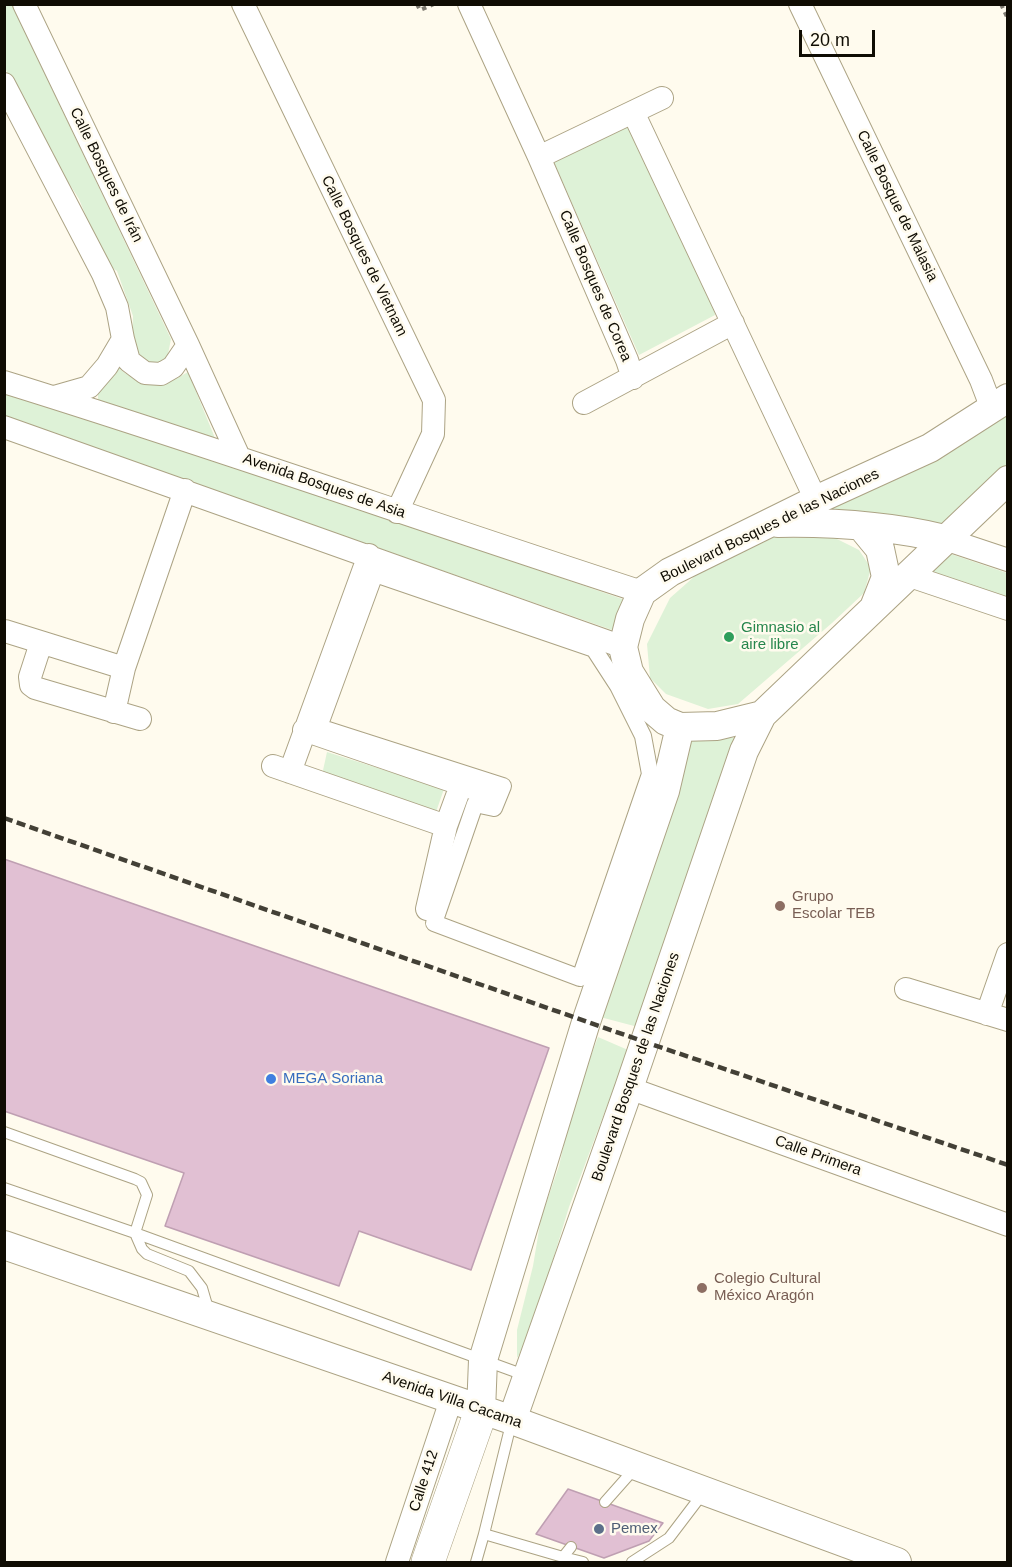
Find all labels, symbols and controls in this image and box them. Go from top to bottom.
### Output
scale bar [802,18,878,56]
text: 20 m [810,30,850,50]
street label: Calle Bosques de Irán [66,105,146,245]
street label: Calle Bosque de Malasia [853,127,941,285]
street label: Calle Bosques de Vietnam [317,173,411,339]
street label: Calle Bosques de Corea [555,208,635,364]
street label: Avenida Bosques de Asia [240,450,408,522]
street label: Boulevard Bosques de las Naciones [658,465,882,587]
place label: Gimnasio al aire libre [741,619,820,654]
marker: Gimnasio al aire libre [722,630,736,644]
place label: Grupo Escolar TEB [792,888,875,923]
marker: Grupo Escolar TEB [773,899,787,913]
street label: Boulevard Bosques de las Naciones [588,950,684,1184]
place label: MEGA Soriana [283,1070,383,1088]
marker: MEGA Soriana [264,1072,278,1086]
street label: Calle Primera [772,1132,864,1180]
place label: Colegio Cultural México Aragón [714,1270,821,1305]
marker: Colegio Cultural México Aragón [695,1281,709,1295]
street label: Avenida Villa Cacama [380,1368,524,1432]
street label: Calle 412 [406,1448,442,1514]
place label: Pemex [611,1520,658,1538]
marker: Pemex [592,1522,606,1536]

